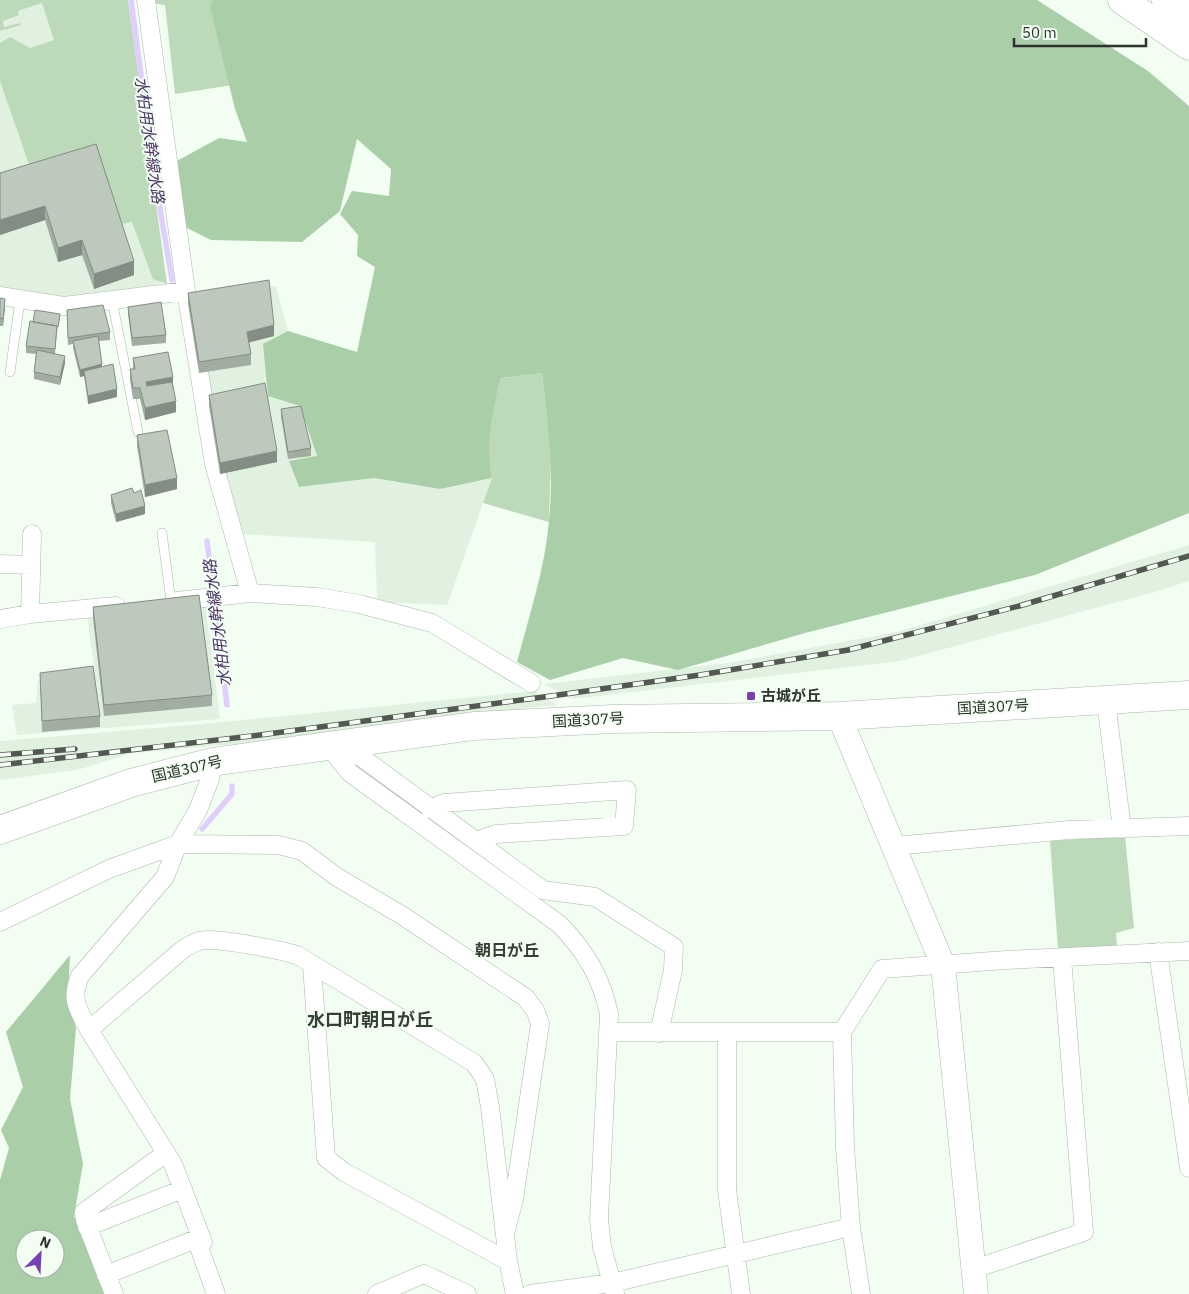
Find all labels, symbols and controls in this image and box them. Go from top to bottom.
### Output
scale bar [1014,15,1146,47]
text: 50 m [1022,23,1057,42]
water label: 水柏用水幹線水路 [131,75,169,207]
water label: 水柏用水幹線水路 [199,556,235,688]
place label: 古城が丘 [761,686,821,705]
marker: 古城が丘 [745,690,757,702]
street label: 国道307号 [957,695,1029,718]
street label: 国道307号 [552,708,624,731]
street label: 国道307号 [150,751,224,786]
district label: 朝日が丘 [475,940,539,960]
district label: 水口町朝日が丘 [307,1008,433,1031]
north arrow [15,1229,65,1279]
text: N [37,1232,54,1252]

